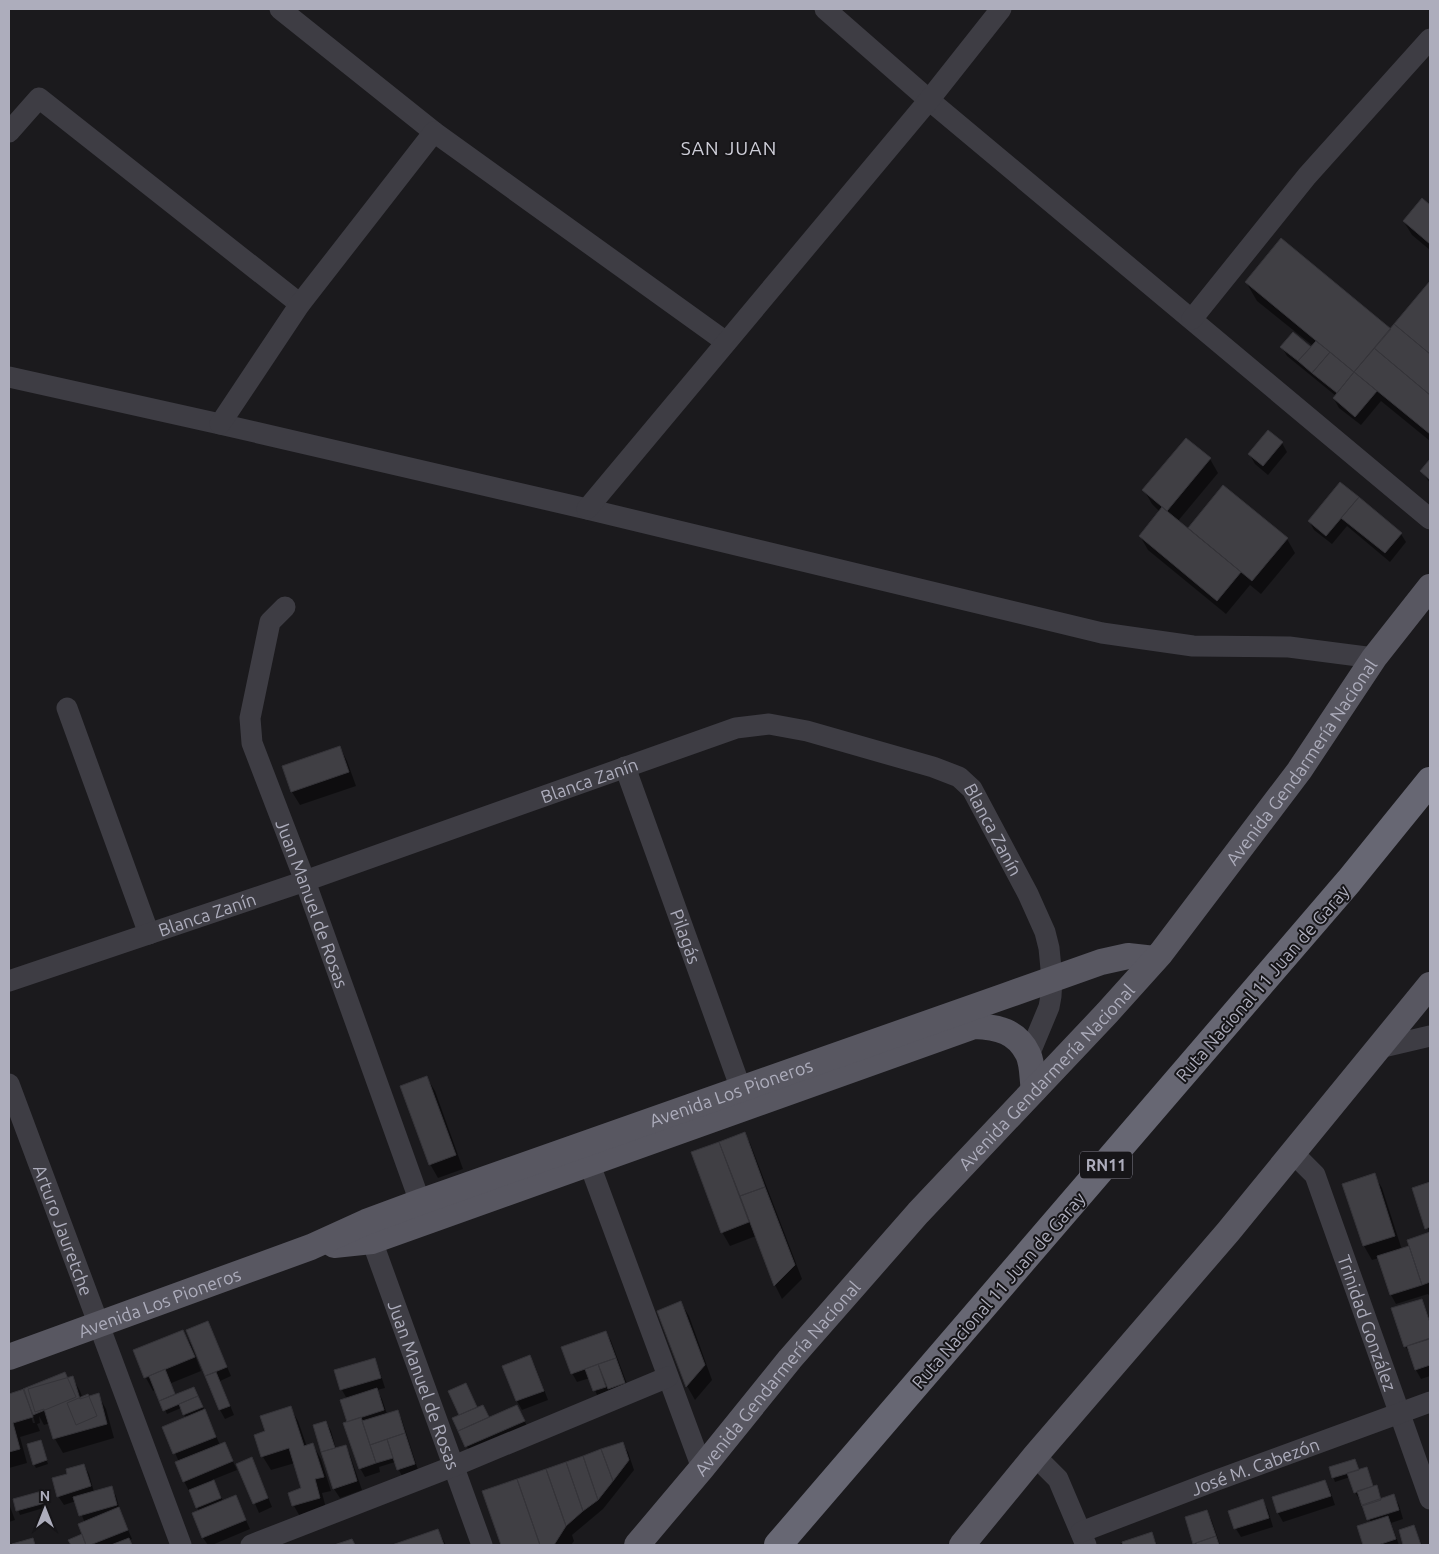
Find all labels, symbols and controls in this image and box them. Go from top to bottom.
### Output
district label: SAN JUAN [681,137,777,159]
street label: Avenida Gendarmería Nacional [1222,655,1381,869]
street label: Blanca Zanín [538,754,641,807]
street label: Blanca Zanín [961,780,1026,879]
street label: Juan Manuel de Rosas [272,816,353,991]
street label: Ruta Nacional 11 Juan de Garay [1171,881,1353,1085]
street label: Blanca Zanín [156,888,258,940]
street label: Pilagás [667,906,705,967]
street label: Avenida Gendarmería Nacional [954,980,1138,1174]
street label: Avenida Los Pioneros [647,1055,815,1130]
road number: RN11 [1080,1152,1132,1178]
street label: Arturo Jauretche [30,1162,97,1298]
street label: Ruta Nacional 11 Juan de Garay [907,1188,1089,1392]
street label: Trinidad González [1334,1252,1401,1394]
street label: Avenida Los Pioneros [75,1263,243,1341]
street label: Avenida Gendarmería Nacional [690,1276,864,1479]
street label: Juan Manuel de Rosas [384,1298,464,1472]
street label: José M. Cabezón [1188,1434,1322,1499]
north arrow [20,1484,70,1534]
text: N [40,1488,50,1504]

